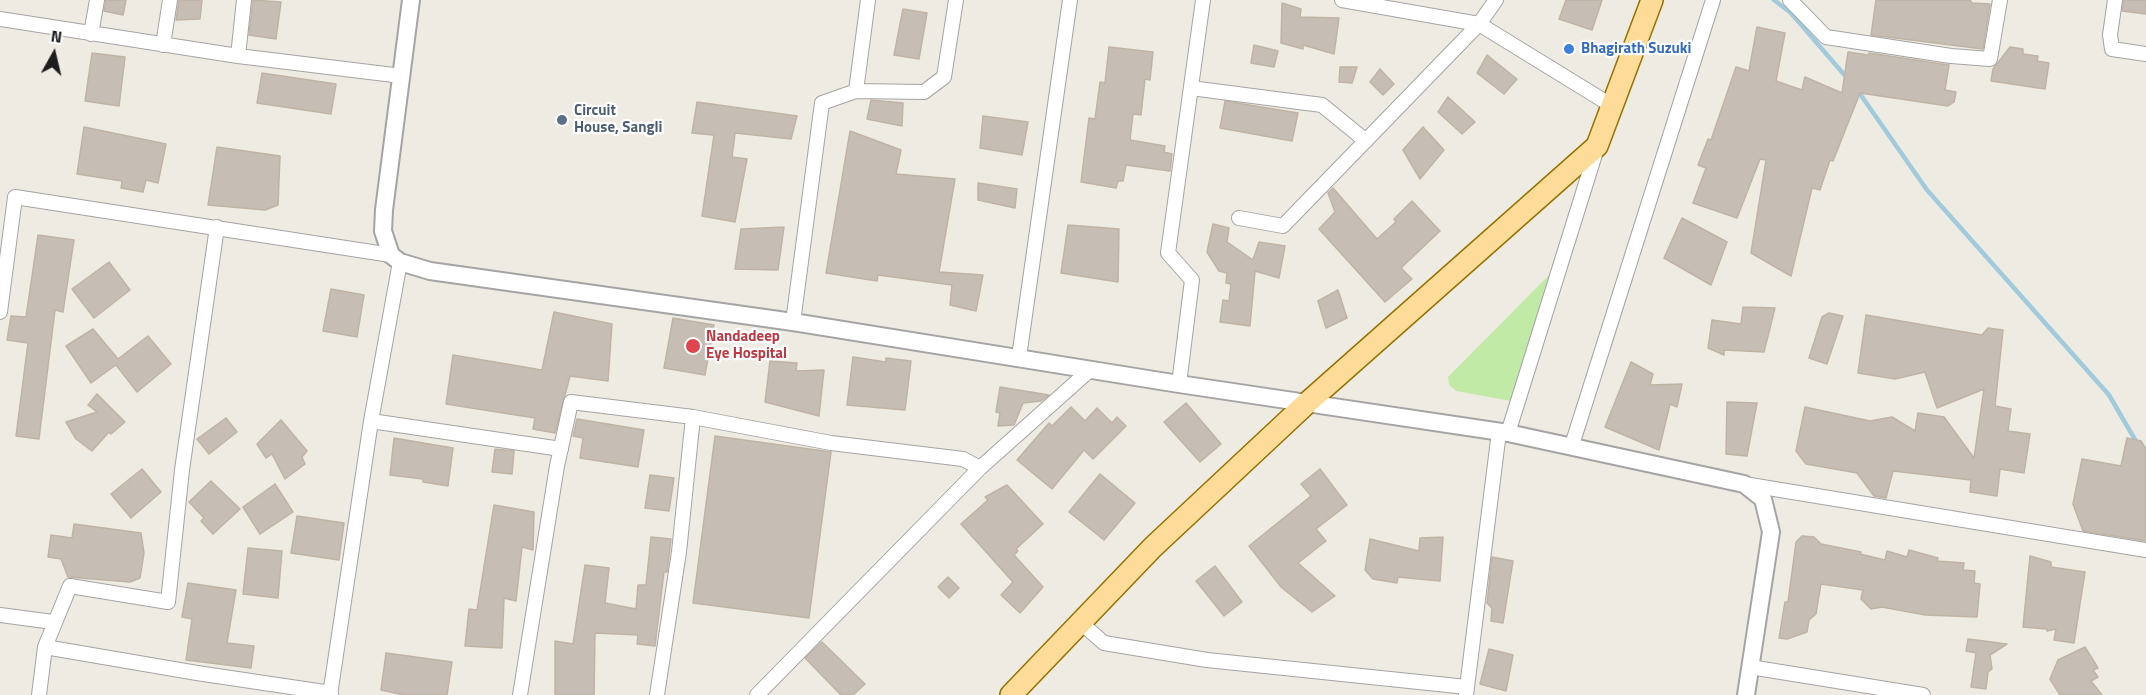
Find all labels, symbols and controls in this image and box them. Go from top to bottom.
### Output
north arrow [24,24,84,84]
text: N [49,24,64,49]
place label: Bhagirath Suzuki [1581,40,1691,58]
marker: Bhagirath Suzuki [1562,42,1576,56]
place label: Circuit House, Sangli [574,102,662,137]
marker: Circuit House, Sangli [555,113,569,127]
place label: Nandadeep Eye Hospital [706,328,787,363]
marker: Nandadeep Eye Hospital [684,337,702,355]

